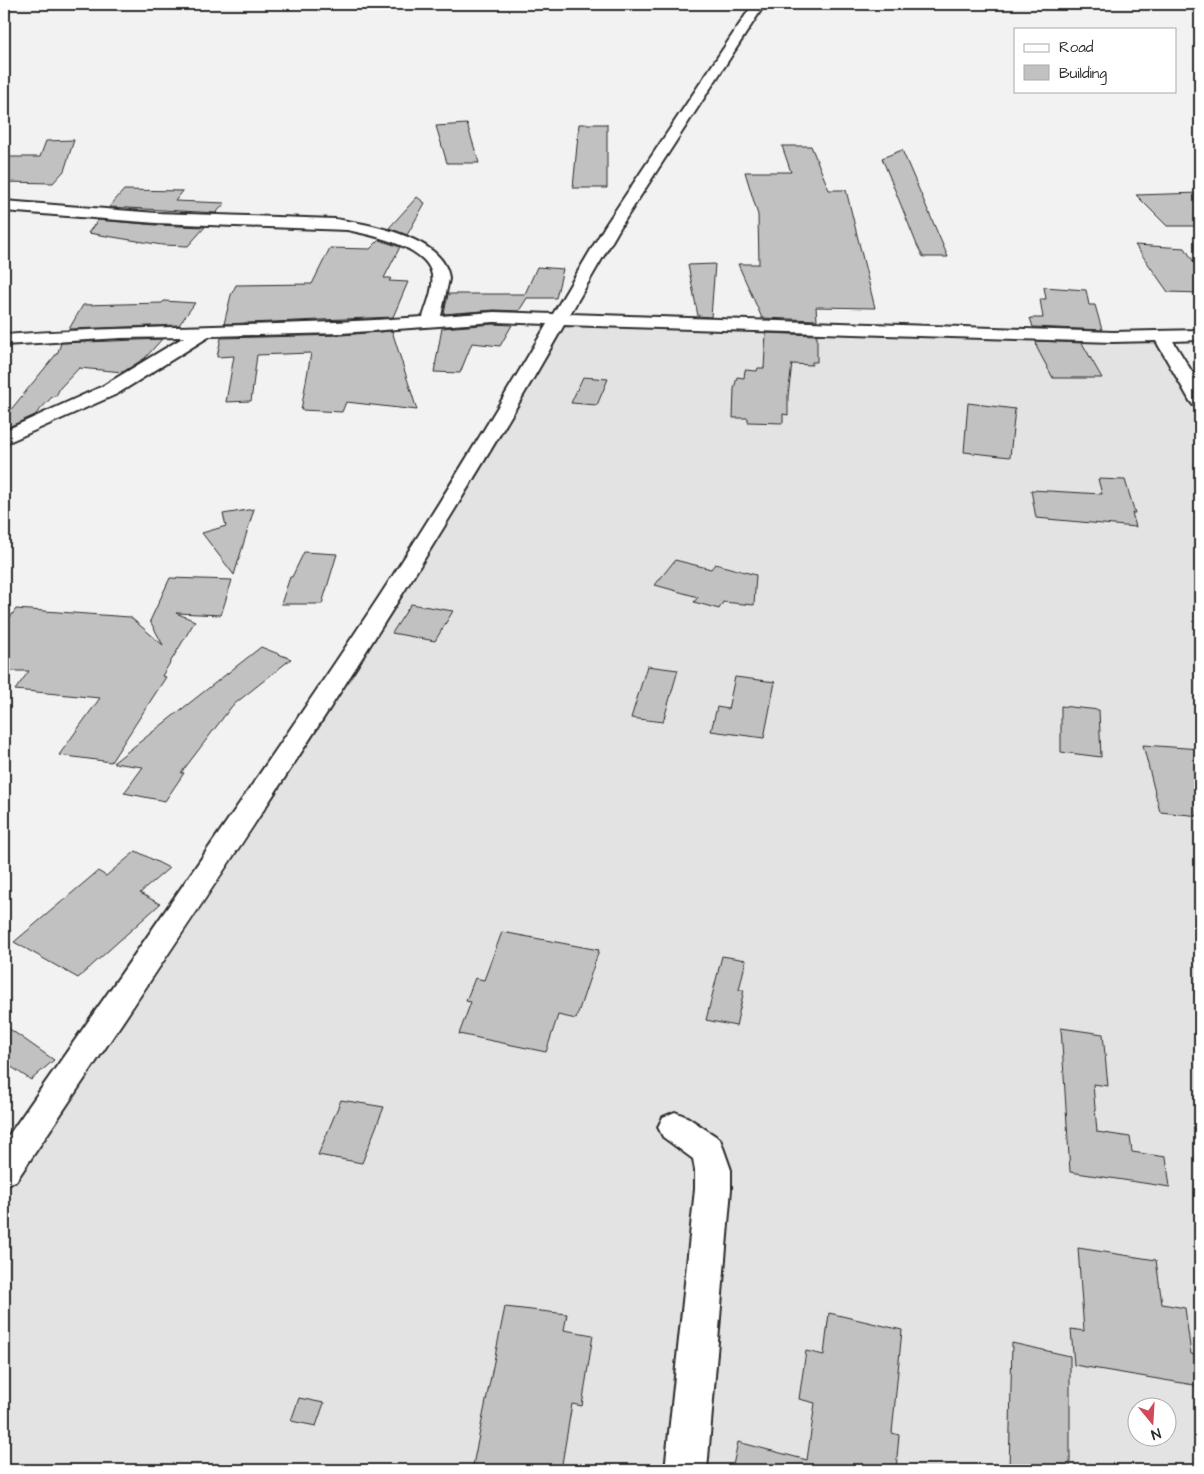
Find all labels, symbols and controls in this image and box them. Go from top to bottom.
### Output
legend [1014,28,1176,92]
text: Road [1059,37,1094,58]
text: Building [1059,63,1107,85]
north arrow [1126,1396,1176,1446]
text: N [1148,1423,1163,1444]

